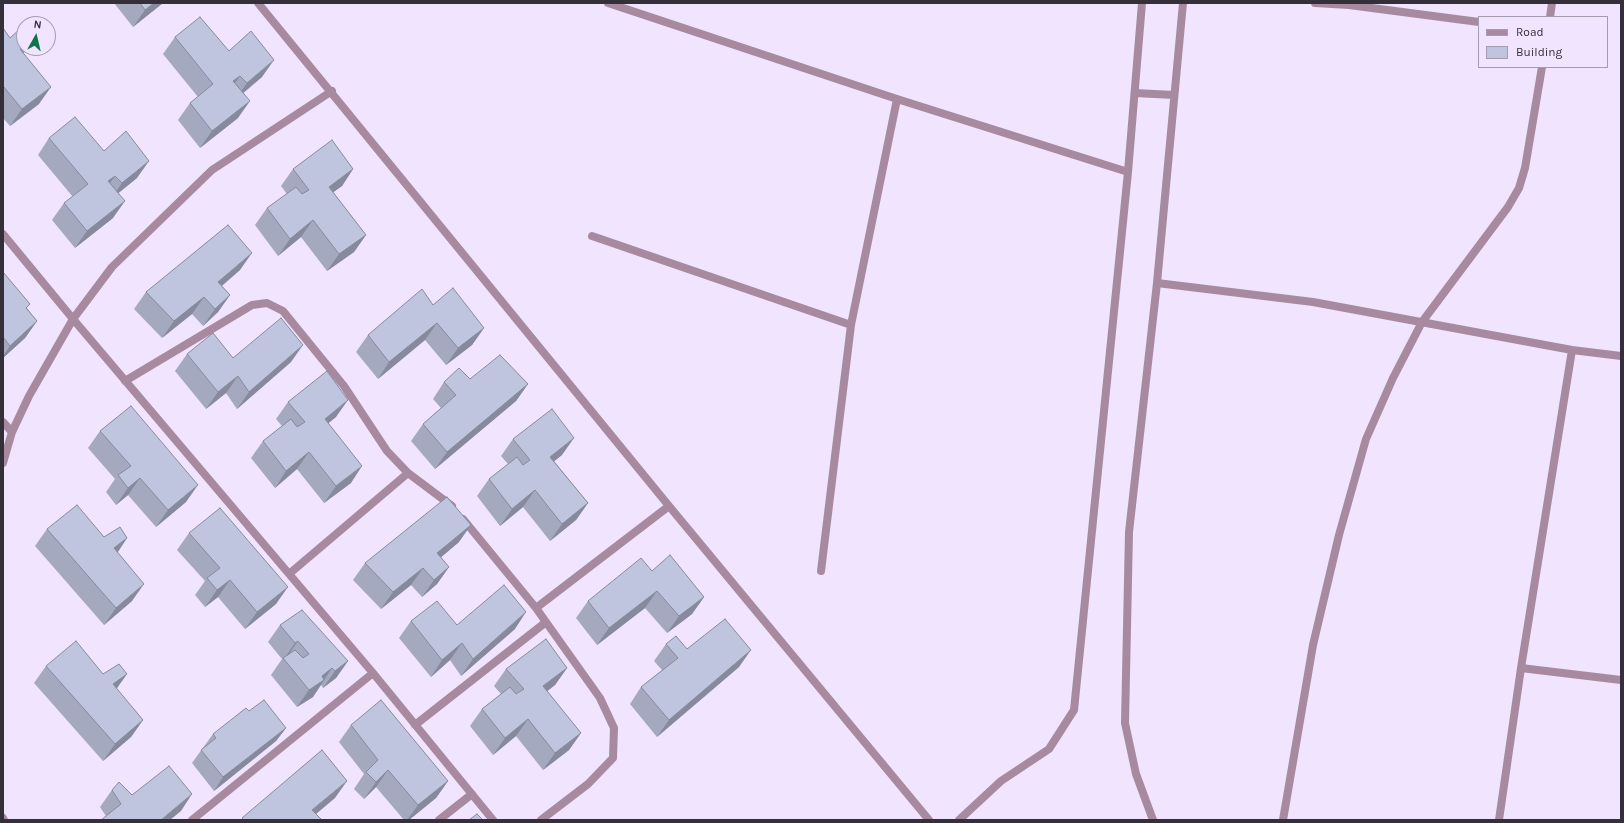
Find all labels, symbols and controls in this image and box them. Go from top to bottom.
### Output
north arrow [16,16,56,56]
legend [1478,16,1608,68]
text: N [33,18,42,32]
text: Road [1516,25,1544,39]
text: Building [1516,45,1562,59]

